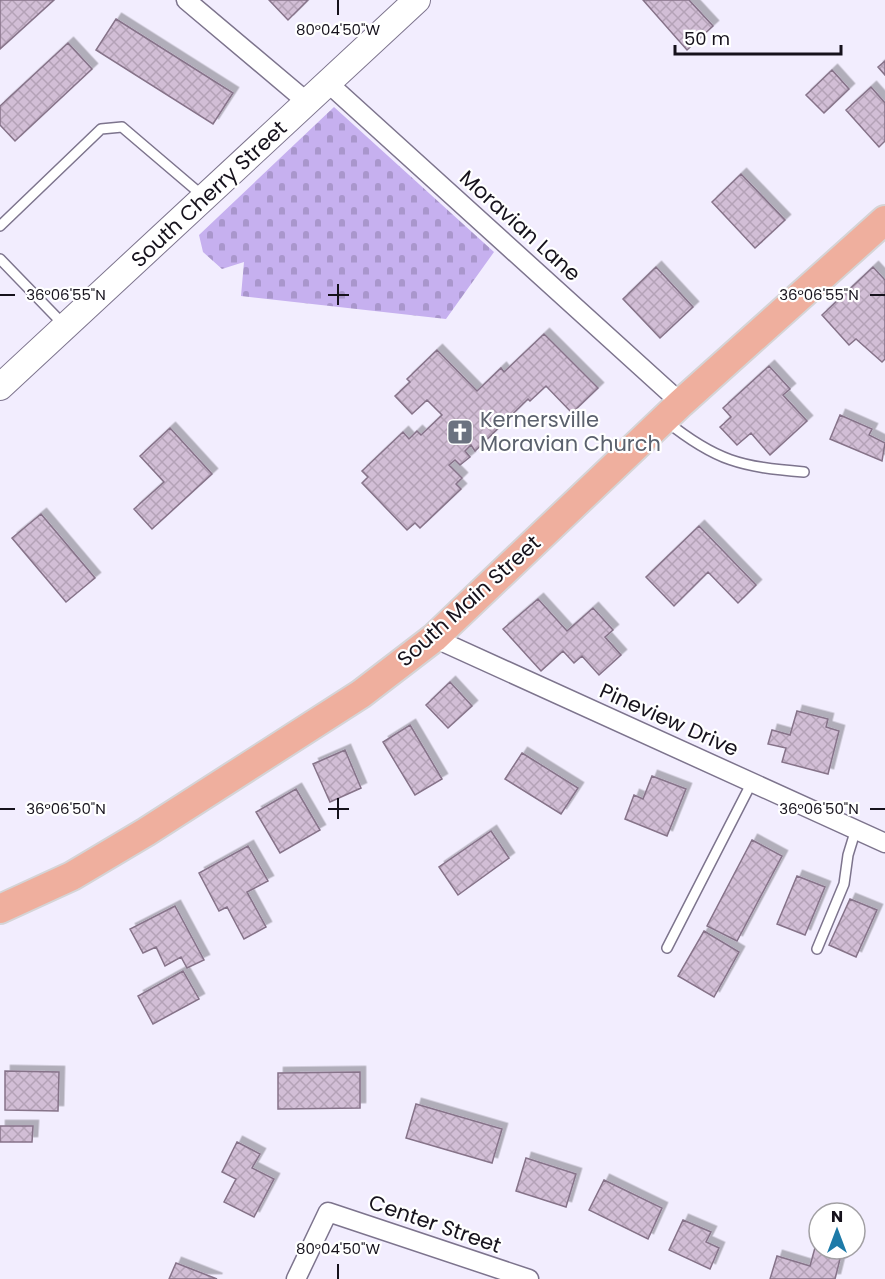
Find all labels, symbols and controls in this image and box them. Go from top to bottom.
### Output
scale bar [675,18,842,56]
text: 80°04'50"W [296,19,380,40]
text: 50 m [684,26,730,51]
street label: South Cherry Street [124,114,293,274]
street label: Moravian Lane [454,164,587,288]
text: 36°06'55"N [26,284,106,305]
text: 36°06'55"N [779,284,859,305]
place label: Kernersville Moravian Church [480,405,661,458]
church icon: Kernersville Moravian Church [445,417,475,447]
street label: South Main Street [391,528,547,673]
street label: Pineview Drive [595,676,743,763]
text: 36°06'50"N [26,798,106,819]
text: 36°06'50"N [779,798,859,819]
street label: Center Street [365,1187,505,1260]
north arrow [807,1201,867,1261]
text: N [831,1205,843,1228]
text: 80°04'50"W [296,1238,380,1259]

